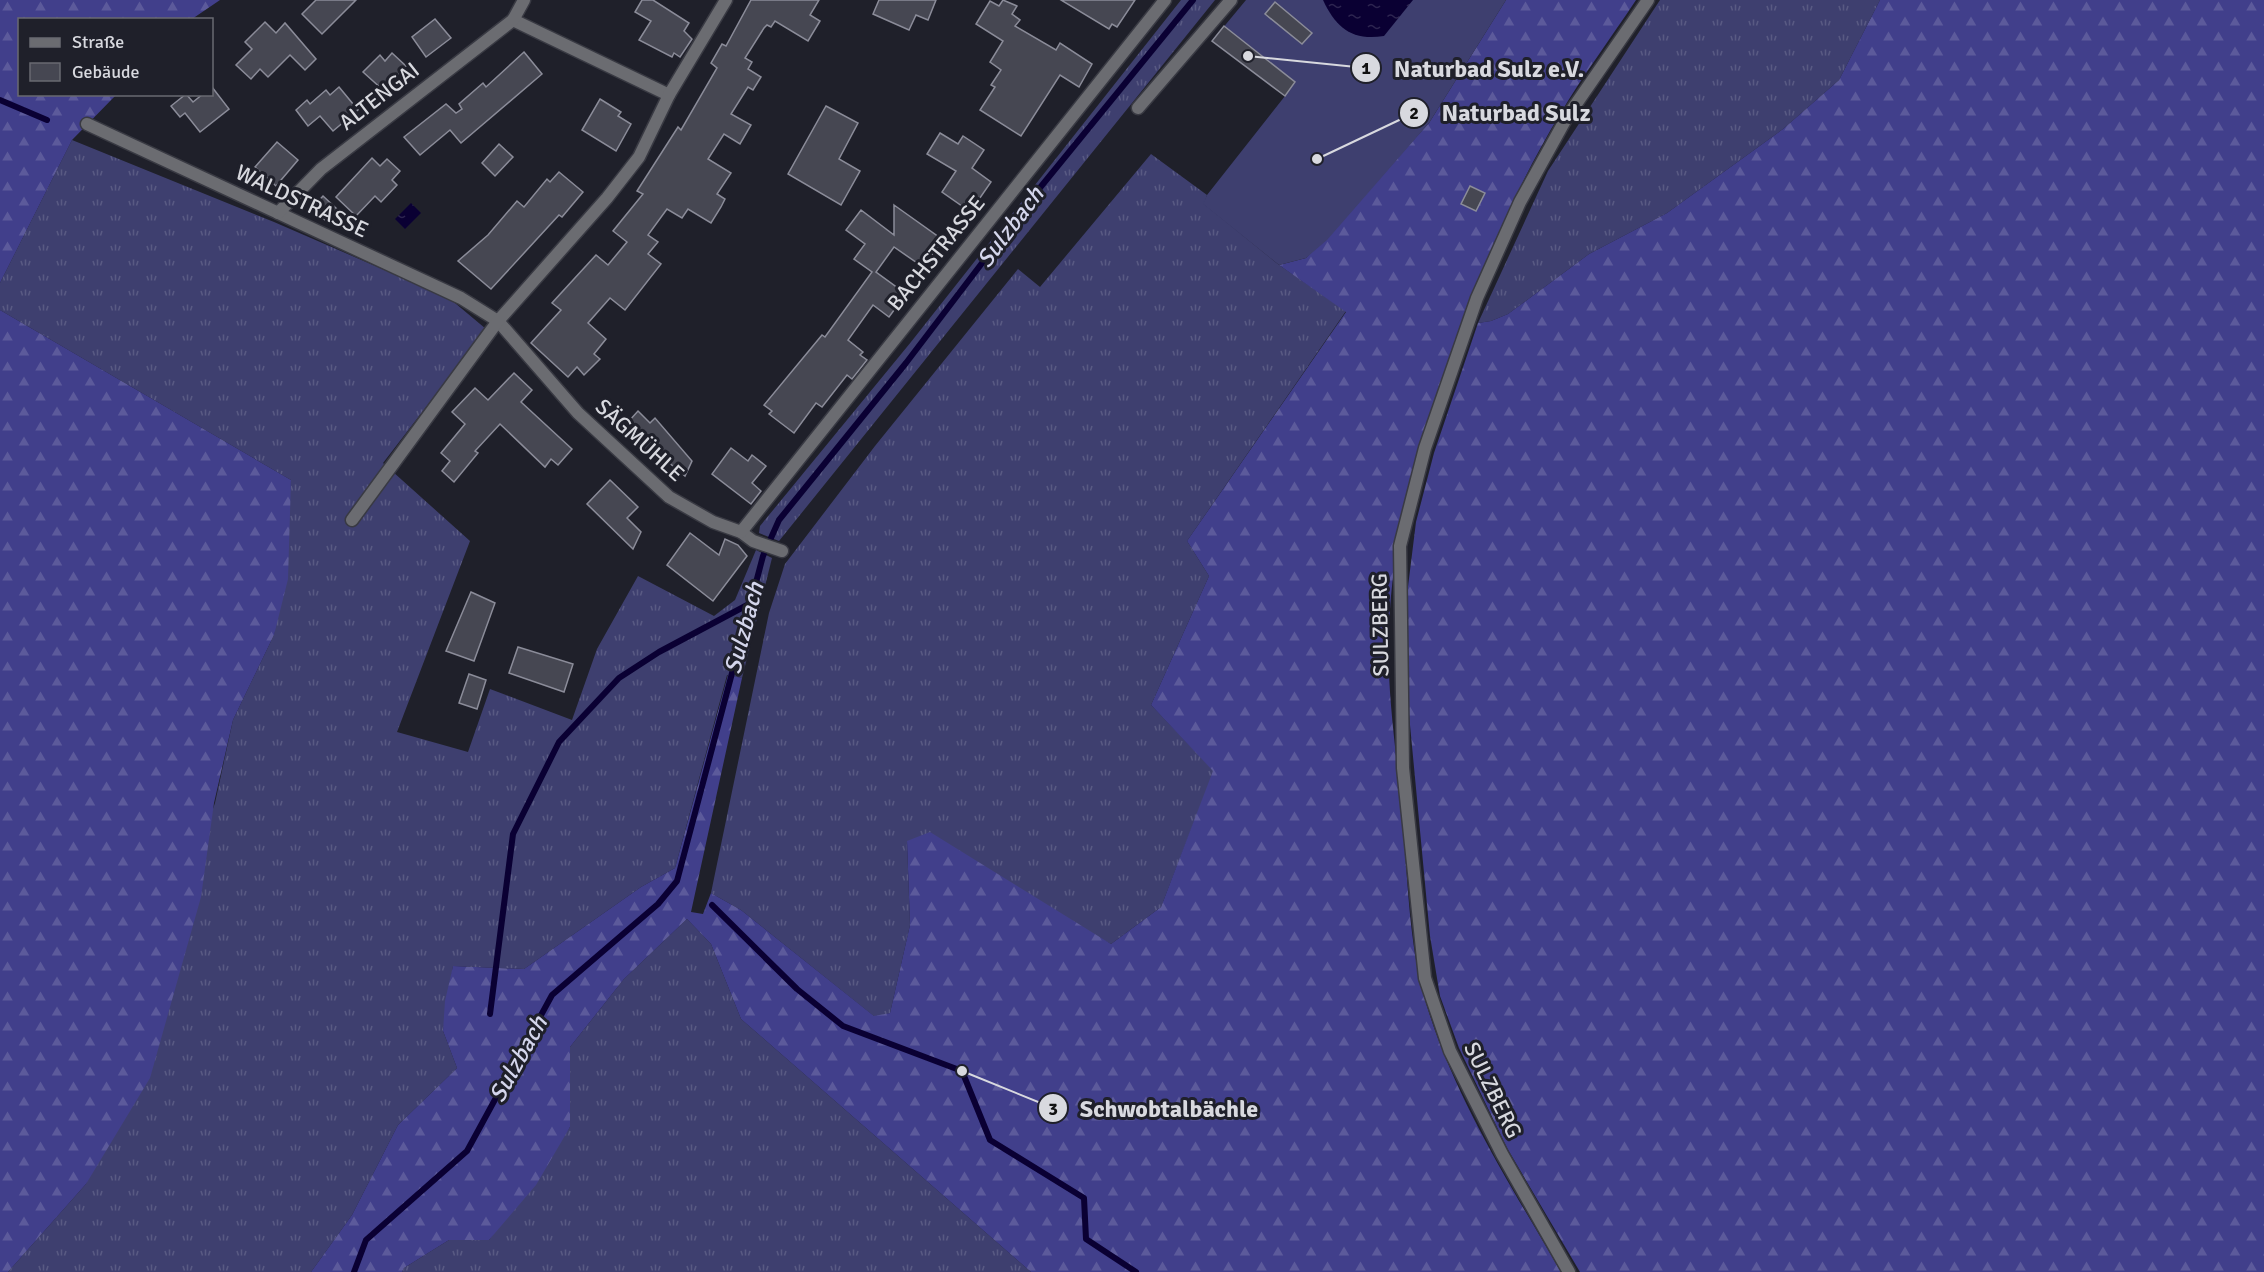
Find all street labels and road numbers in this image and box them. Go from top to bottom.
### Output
street label: ALTENGAI [333,56,425,136]
street label: WALDSTRASSE [231,159,373,243]
street label: BACHSTRASSE [881,190,991,316]
street label: SÄGMÜHLE [590,393,690,487]
street label: SULZBERG [1366,573,1394,677]
street label: SULZBERG [1458,1038,1528,1142]

